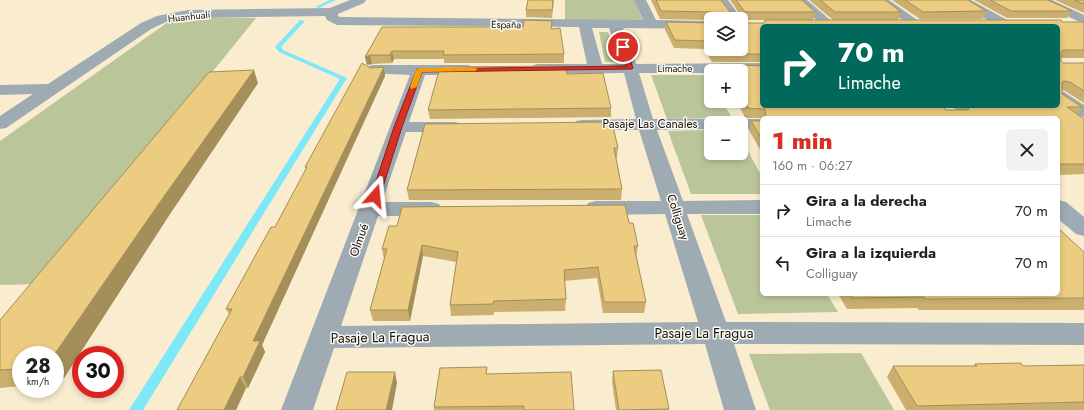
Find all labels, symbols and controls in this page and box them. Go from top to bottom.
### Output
street label: Huanhualí [167,7,211,26]
map controls [704,12,748,160]
button: layers [704,12,748,56]
street label: España [491,17,521,32]
pin [606,30,640,64]
text: 70 m [838,32,905,73]
icon: arrive [612,36,634,58]
icon: right [772,40,824,92]
street label: Limache [658,61,692,76]
button: + [704,64,748,108]
text: Limache [838,70,901,96]
street label: Pasaje Las Canales [603,115,698,133]
button: − [704,116,748,160]
text: 1 min [772,123,833,158]
button: close [1006,129,1048,171]
text: 160 m · 06:27 [772,156,852,175]
position arrow [354,175,396,217]
text: Gira a la derecha [806,190,927,212]
street label: Colliguay [662,192,694,243]
icon: right [772,200,794,222]
text: 70 m [1015,200,1048,222]
text: Limache [806,212,851,231]
street label: Olmué [345,221,373,259]
text: Gira a la izquierda [806,242,936,264]
icon: left [772,252,794,274]
text: 70 m [1015,252,1048,274]
text: Colliguay [806,264,858,283]
street label: Pasaje La Fragua [655,323,753,343]
street label: Pasaje La Fragua [330,326,430,348]
speed limit sign: 30 [72,346,124,398]
text: 28 [25,352,51,381]
text: km/h [27,374,49,389]

